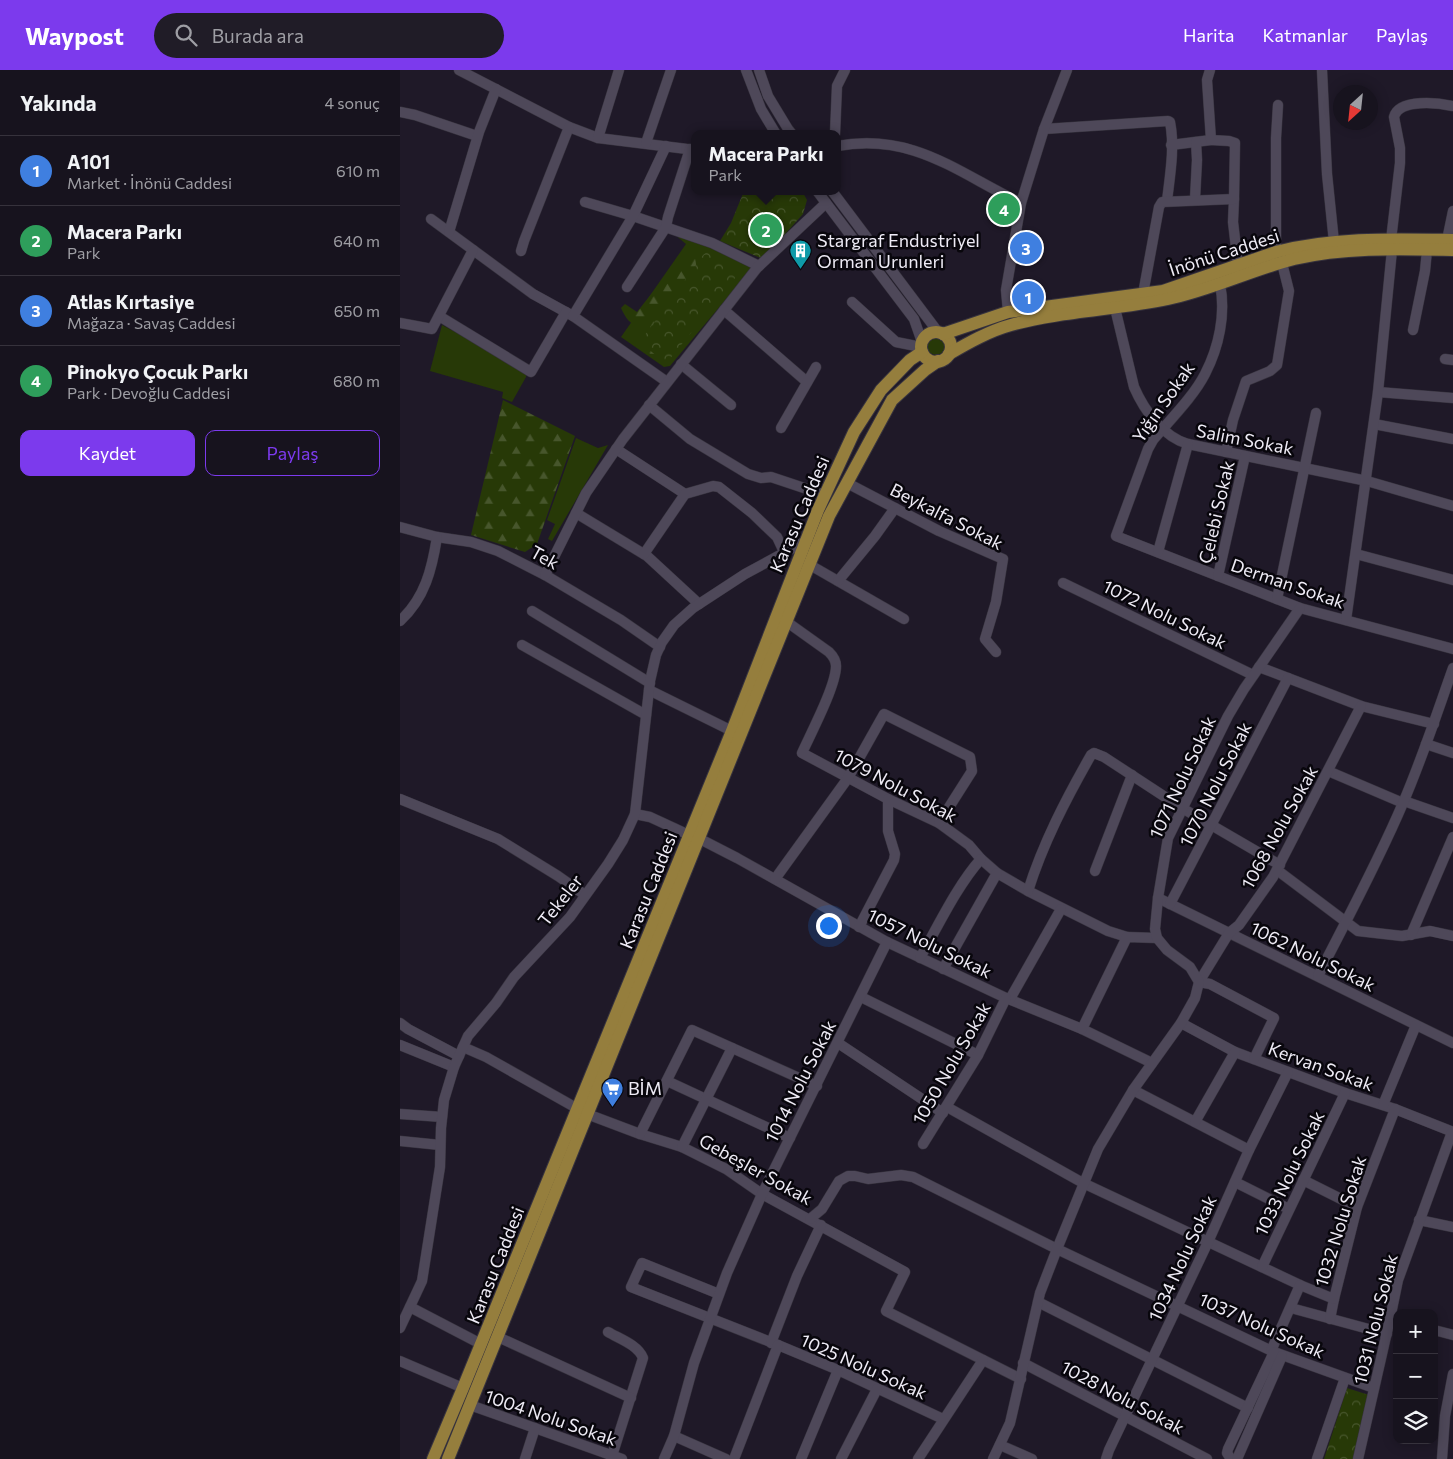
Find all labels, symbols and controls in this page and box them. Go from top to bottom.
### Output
search box [154,13,504,58]
text: Waypost [25,21,124,50]
icon: search [172,21,200,49]
text: Burada ara [212,24,304,47]
text: Harita [1183,24,1235,46]
text: Katmanlar [1263,24,1348,46]
text: Paylaş [1376,24,1428,46]
north arrow [1333,85,1378,130]
text: Yakında [20,90,97,115]
text: 4 sonuç [324,93,380,112]
popup [691,130,841,195]
text: Macera Parkı [708,142,824,165]
text: A101 [67,150,110,173]
text: 1 [32,161,40,180]
text: 610 m [336,161,380,180]
text: Park [708,165,742,184]
text: Market · İnönü Caddesi [67,173,232,192]
pin: 4 [988,190,1020,228]
pin: 2 [750,211,782,249]
text: Macera Parkı [67,220,182,243]
street label: İnönü Caddesi [1166,224,1282,280]
place label: Stargraf Endustriyel Orman Urunleri [817,229,980,272]
pin: 3 [1010,229,1042,267]
text: 2 [31,231,41,250]
text: 640 m [333,231,380,250]
building icon: Stargraf Endustriyel Orman Urunleri [789,238,813,269]
text: Park [67,243,100,262]
pin: 1 [1012,278,1044,316]
text: Atlas Kırtasiye [67,290,194,313]
text: 3 [31,301,41,320]
text: 650 m [334,301,380,320]
text: Mağaza · Savaş Caddesi [67,313,236,332]
street label: Yığın Sokak [1127,357,1199,447]
text: Pinokyo Çocuk Parkı [67,360,248,383]
text: 4 [31,371,41,390]
text: 680 m [333,371,380,390]
text: Park · Devoğlu Caddesi [67,383,230,402]
street label: Salim Sokak [1195,419,1296,459]
button: Kaydet [20,430,195,476]
button: Paylaş [205,430,380,476]
street label: Karasu Caddesi [765,452,833,576]
street label: Çelebi Sokak [1193,458,1239,566]
street label: Beykalfa Sokak [887,478,1007,554]
street label: Tek [527,540,563,574]
street label: Derman Sokak [1228,553,1348,613]
street label: 1072 Nolu Sokak [1100,575,1231,654]
street label: 1071 Nolu Sokak [1144,712,1220,842]
street label: 1070 Nolu Sokak [1174,718,1256,850]
street label: 1079 Nolu Sokak [831,743,961,827]
street label: 1068 Nolu Sokak [1236,761,1322,892]
street label: Karasu Caddesi [614,828,682,952]
street label: Tekeler [533,870,587,930]
street label: 1057 Nolu Sokak [864,903,996,983]
your location [816,913,842,939]
street label: 1062 Nolu Sokak [1247,916,1379,996]
street label: 1050 Nolu Sokak [907,998,995,1128]
street label: 1014 Nolu Sokak [760,1016,840,1146]
street label: Kervan Sokak [1265,1037,1377,1095]
supermarket icon: BİM [600,1076,624,1107]
place label: BİM [628,1077,662,1099]
street label: 1033 Nolu Sokak [1249,1107,1329,1239]
street label: Gebeşler Sokak [696,1129,817,1209]
street label: 1032 Nolu Sokak [1310,1153,1370,1289]
street label: 1034 Nolu Sokak [1143,1191,1221,1325]
street label: Karasu Caddesi [461,1203,529,1327]
street label: 1031 Nolu Sokak [1348,1251,1402,1386]
street label: 1037 Nolu Sokak [1196,1287,1328,1363]
map controls [1393,1309,1438,1444]
button: + [1393,1309,1438,1354]
street label: 1025 Nolu Sokak [797,1328,931,1404]
button: − [1393,1354,1438,1399]
street label: 1028 Nolu Sokak [1058,1355,1189,1439]
street label: 1004 Nolu Sokak [482,1384,620,1450]
button: layers [1393,1399,1438,1444]

